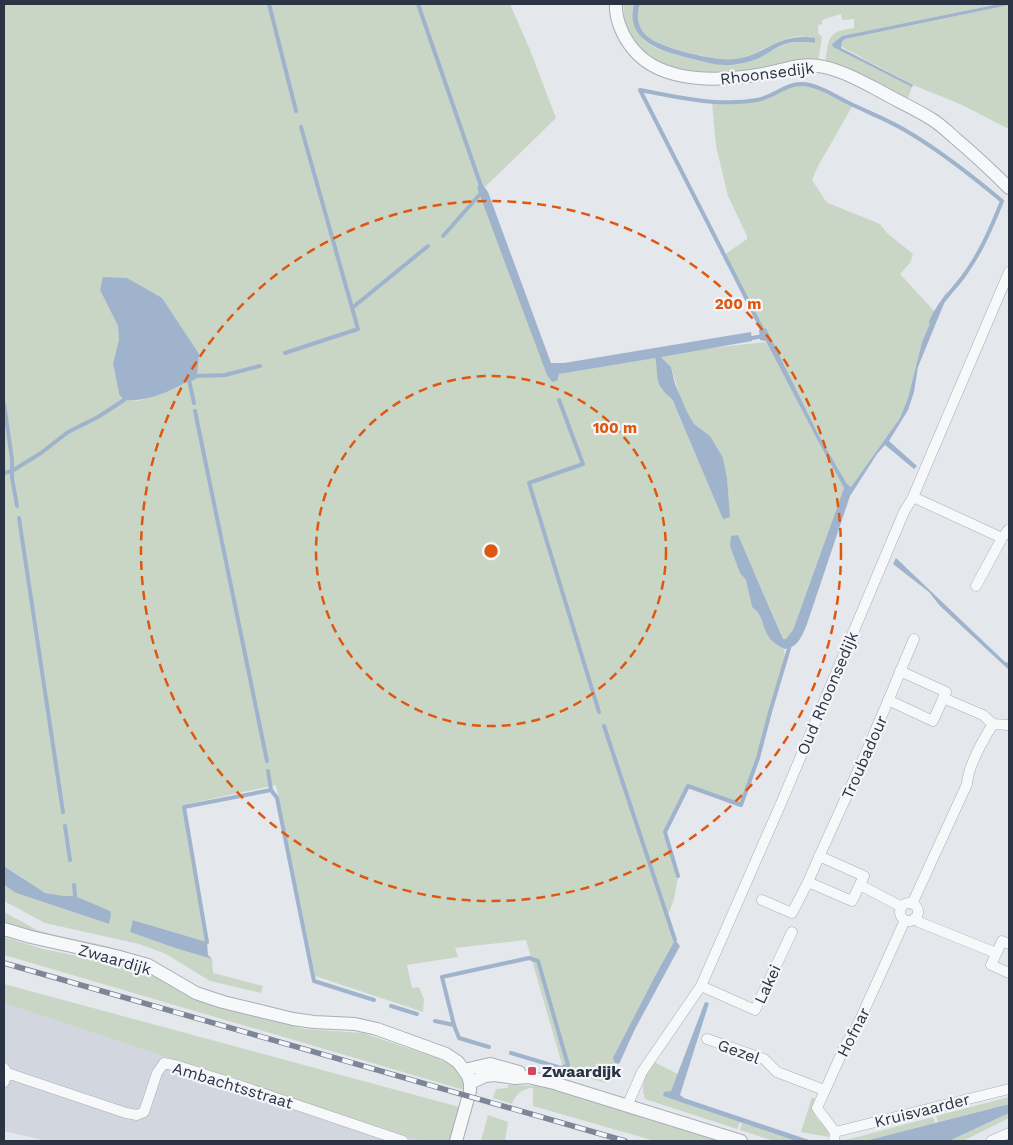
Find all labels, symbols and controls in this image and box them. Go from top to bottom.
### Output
street label: Rhoonsedijk [719,58,815,89]
text: 200 m [715,295,761,313]
text: 100 m [593,419,637,437]
centre of rings [482,542,500,560]
street label: Oud Rhoonsedijk [793,629,862,758]
street label: Troubadour [838,712,892,802]
street label: Zwaardijk [76,940,153,979]
street label: Lakei [750,962,785,1007]
street label: Hofnar [833,1004,874,1060]
street label: Gezel [715,1035,763,1068]
street label: Ambachtsstraat [170,1058,296,1113]
place label: Zwaardijk [542,1062,621,1081]
marker: Zwaardijk [526,1065,538,1077]
street label: Kruisvaarder [872,1089,972,1132]

